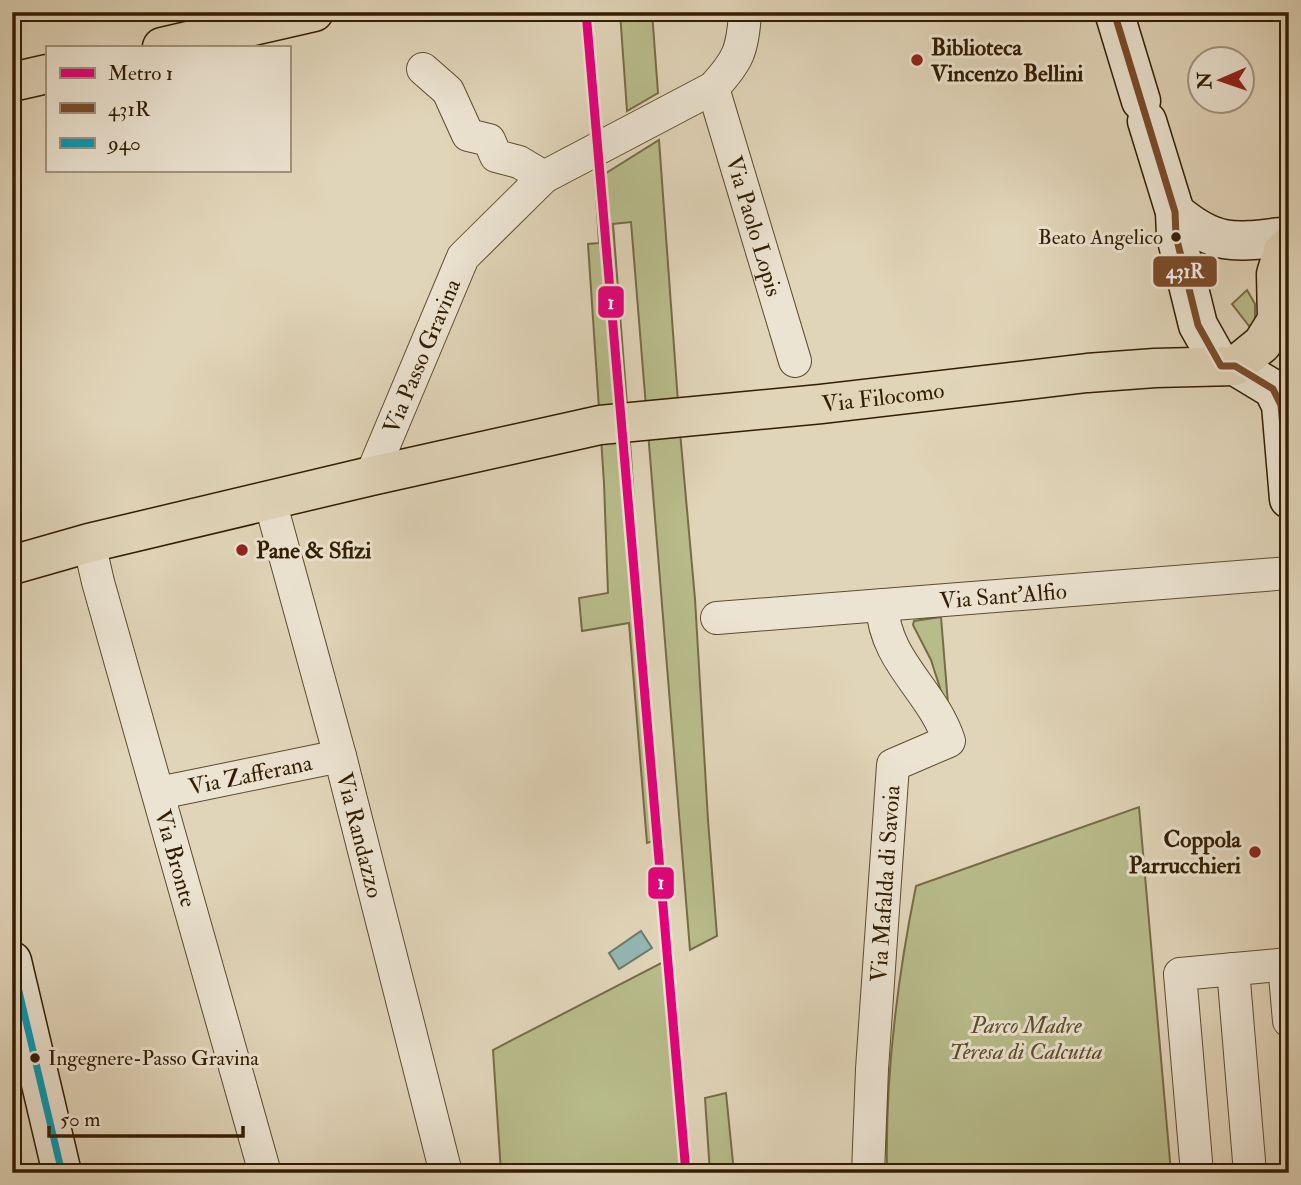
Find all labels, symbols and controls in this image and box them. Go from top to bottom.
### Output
place label: Biblioteca Vincenzo Bellini [930,33,1083,88]
legend [46,46,290,172]
north arrow [1186,46,1256,116]
marker: Biblioteca Vincenzo Bellini [909,52,925,68]
text: Metro 1 [108,60,173,87]
text: N [1193,71,1217,90]
text: 431R [108,96,151,123]
text: 940 [106,130,141,157]
street label: Via Paolo Lopis [720,152,789,300]
place label: Beato Angelico [1038,224,1163,251]
marker: Beato Angelico [1169,230,1183,244]
line badge: 431R [1152,255,1218,288]
text: 431R [1165,260,1205,284]
street label: Via Passo Gravina [376,274,467,438]
line badge: 1 [597,285,625,319]
text: 1 [608,291,615,315]
street label: Via Filocomo [820,375,946,418]
place label: Pane & Sfizi [256,536,371,565]
marker: Pane & Sfizi [234,542,250,558]
street label: Via Sant'Alfio [938,576,1068,615]
street label: Via Zafferana [186,747,315,801]
street label: Via Randazzo [330,769,390,901]
street label: Via Mafalda di Savoia [864,784,906,983]
street label: Via Bronte [148,806,204,911]
place label: Coppola Parrucchieri [1129,825,1243,880]
marker: Coppola Parrucchieri [1247,844,1263,860]
line badge: 1 [647,866,675,900]
text: 1 [658,871,665,895]
park label: Parco Madre Teresa di Calcutta [949,1011,1103,1066]
place label: Ingegnere-Passo Gravina [48,1045,259,1072]
marker: Ingegnere-Passo Gravina [28,1051,42,1065]
scale bar [49,1094,243,1138]
text: 50 m [60,1106,101,1133]

